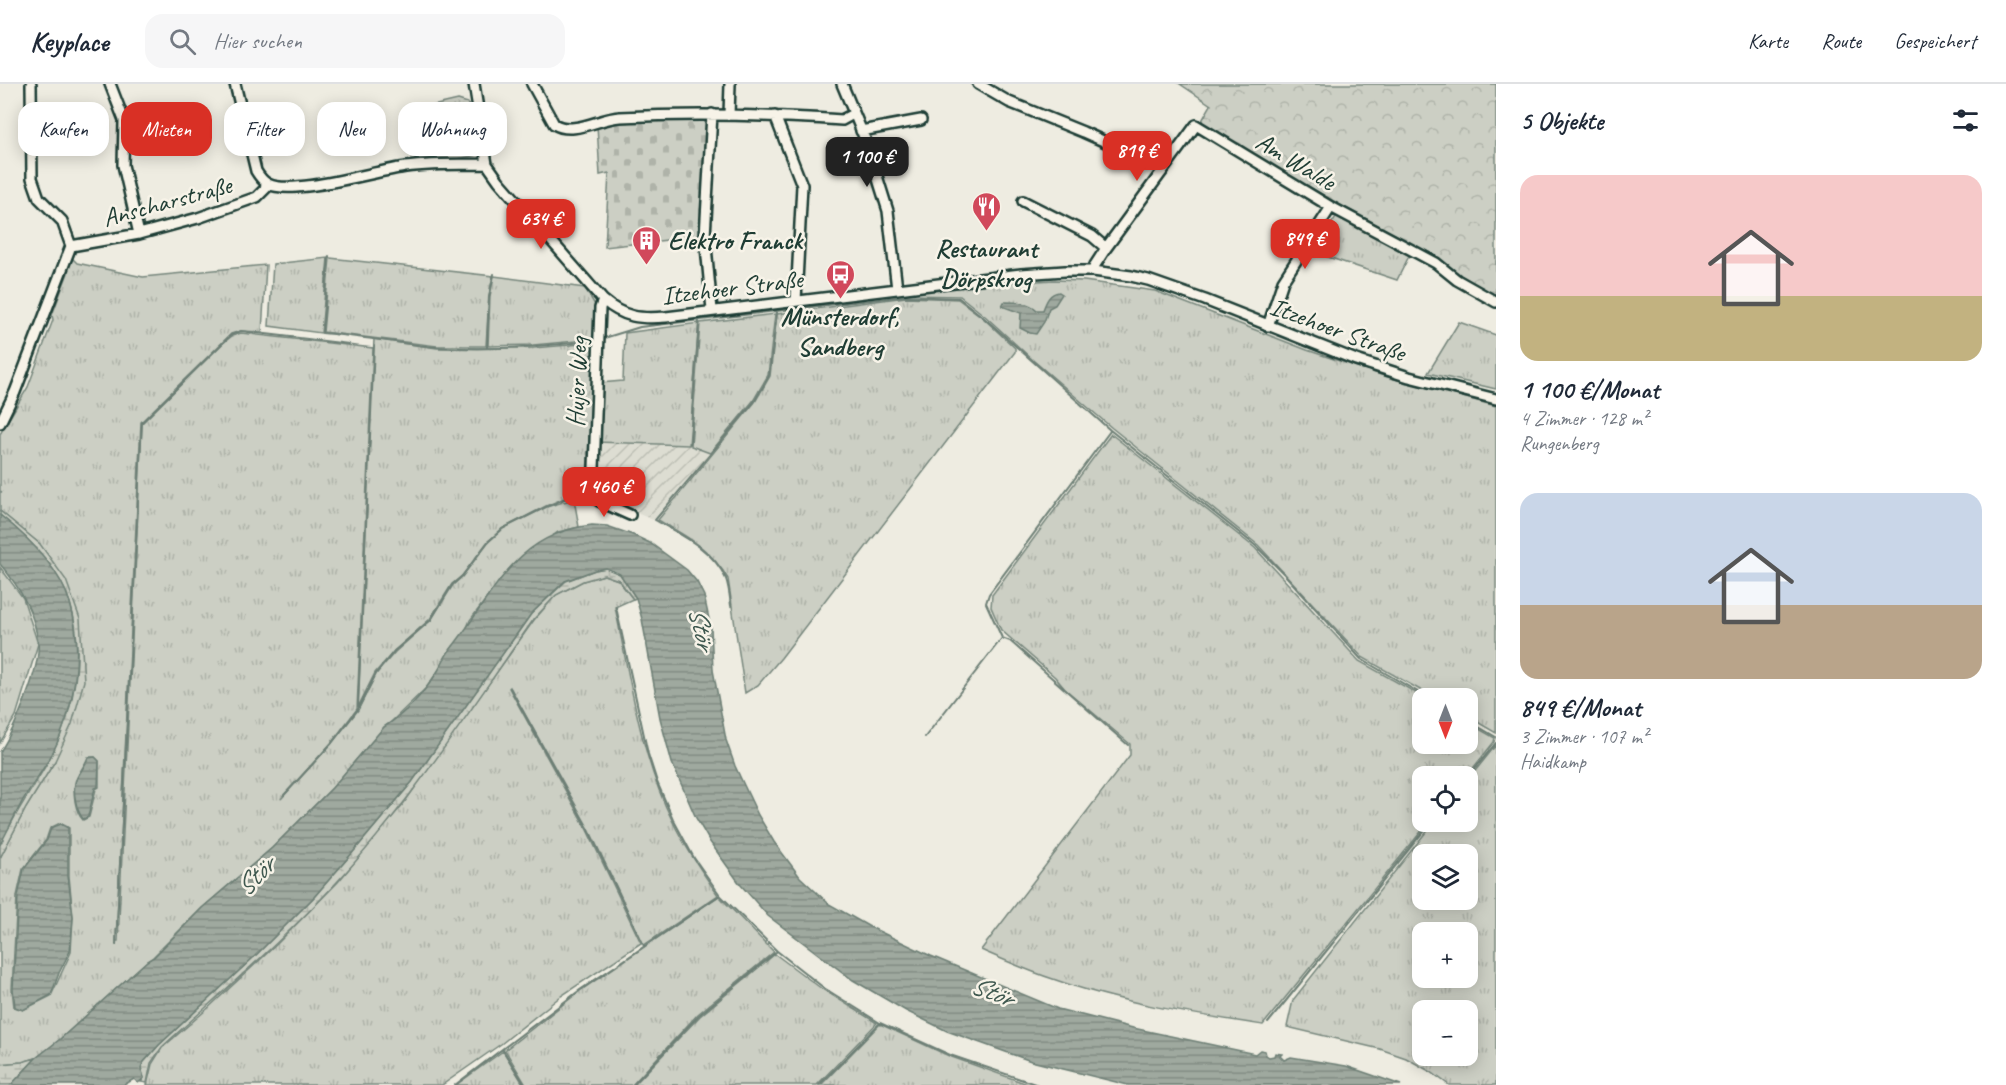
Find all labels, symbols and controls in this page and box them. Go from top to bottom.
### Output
search box [145,14,565,68]
text: Keyplace [30,24,109,59]
icon: search [166,25,199,58]
text: Hier suchen [214,27,302,55]
text: Karte [1748,28,1788,54]
text: Route [1821,28,1861,54]
text: Gespeichert [1894,28,1976,54]
chip: Kaufen [18,102,109,156]
chip: Mieten [121,102,212,156]
chip: Filter [224,102,305,156]
chip: Neu [317,102,386,156]
chip: Wohnung [398,102,507,156]
text: 5 Objekte [1520,104,1604,137]
icon: filters [1949,104,1982,137]
street label: Am Walde [1250,125,1343,199]
pin: 819 € [1095,131,1179,182]
pin: 1 100 € [812,137,922,188]
text: 819 € [1117,138,1157,163]
text: 1 100 € [840,144,894,169]
street label: Anscharstraße [99,168,238,234]
restaurant icon: Restaurant Dörpskrog [970,190,1002,232]
pin: 634 € [499,199,583,250]
text: 634 € [520,206,562,231]
icon: home [1697,214,1805,322]
pin: 849 € [1263,219,1347,270]
building icon: Elektro Franck [631,224,663,266]
place label: Elektro Franck [668,224,804,257]
text: 849 € [1285,226,1325,251]
place label: Restaurant Dörpskrog [935,232,1040,295]
bus stop icon: Münsterdorf, Sandberg [824,258,856,300]
street label: Itzehoer Straße [660,262,807,313]
street label: Itzehoer Straße [1266,290,1412,370]
place label: Münsterdorf, Sandberg [781,300,900,363]
street label: Hujer Weg [558,335,595,428]
text: 1 100 €/Monat [1520,373,1659,406]
text: 4 Zimmer · 128 m² [1520,406,1648,431]
text: Rungenberg [1520,431,1599,456]
pin: 1 460 € [549,467,659,518]
text: 1 460 € [576,474,632,499]
icon: home [1697,532,1805,640]
water label: Stör [681,604,724,657]
north arrow [1412,688,1478,754]
map controls [1412,688,1478,1066]
text: 849 €/Monat [1520,691,1641,724]
text: 3 Zimmer · 107 m² [1520,724,1648,749]
text: Haidkamp [1520,749,1586,774]
button: locate [1412,766,1478,832]
button: layers [1412,844,1478,910]
water label: Stör [228,845,286,903]
button: + [1412,922,1478,988]
water label: Stör [966,967,1023,1017]
button: − [1412,1000,1478,1066]

